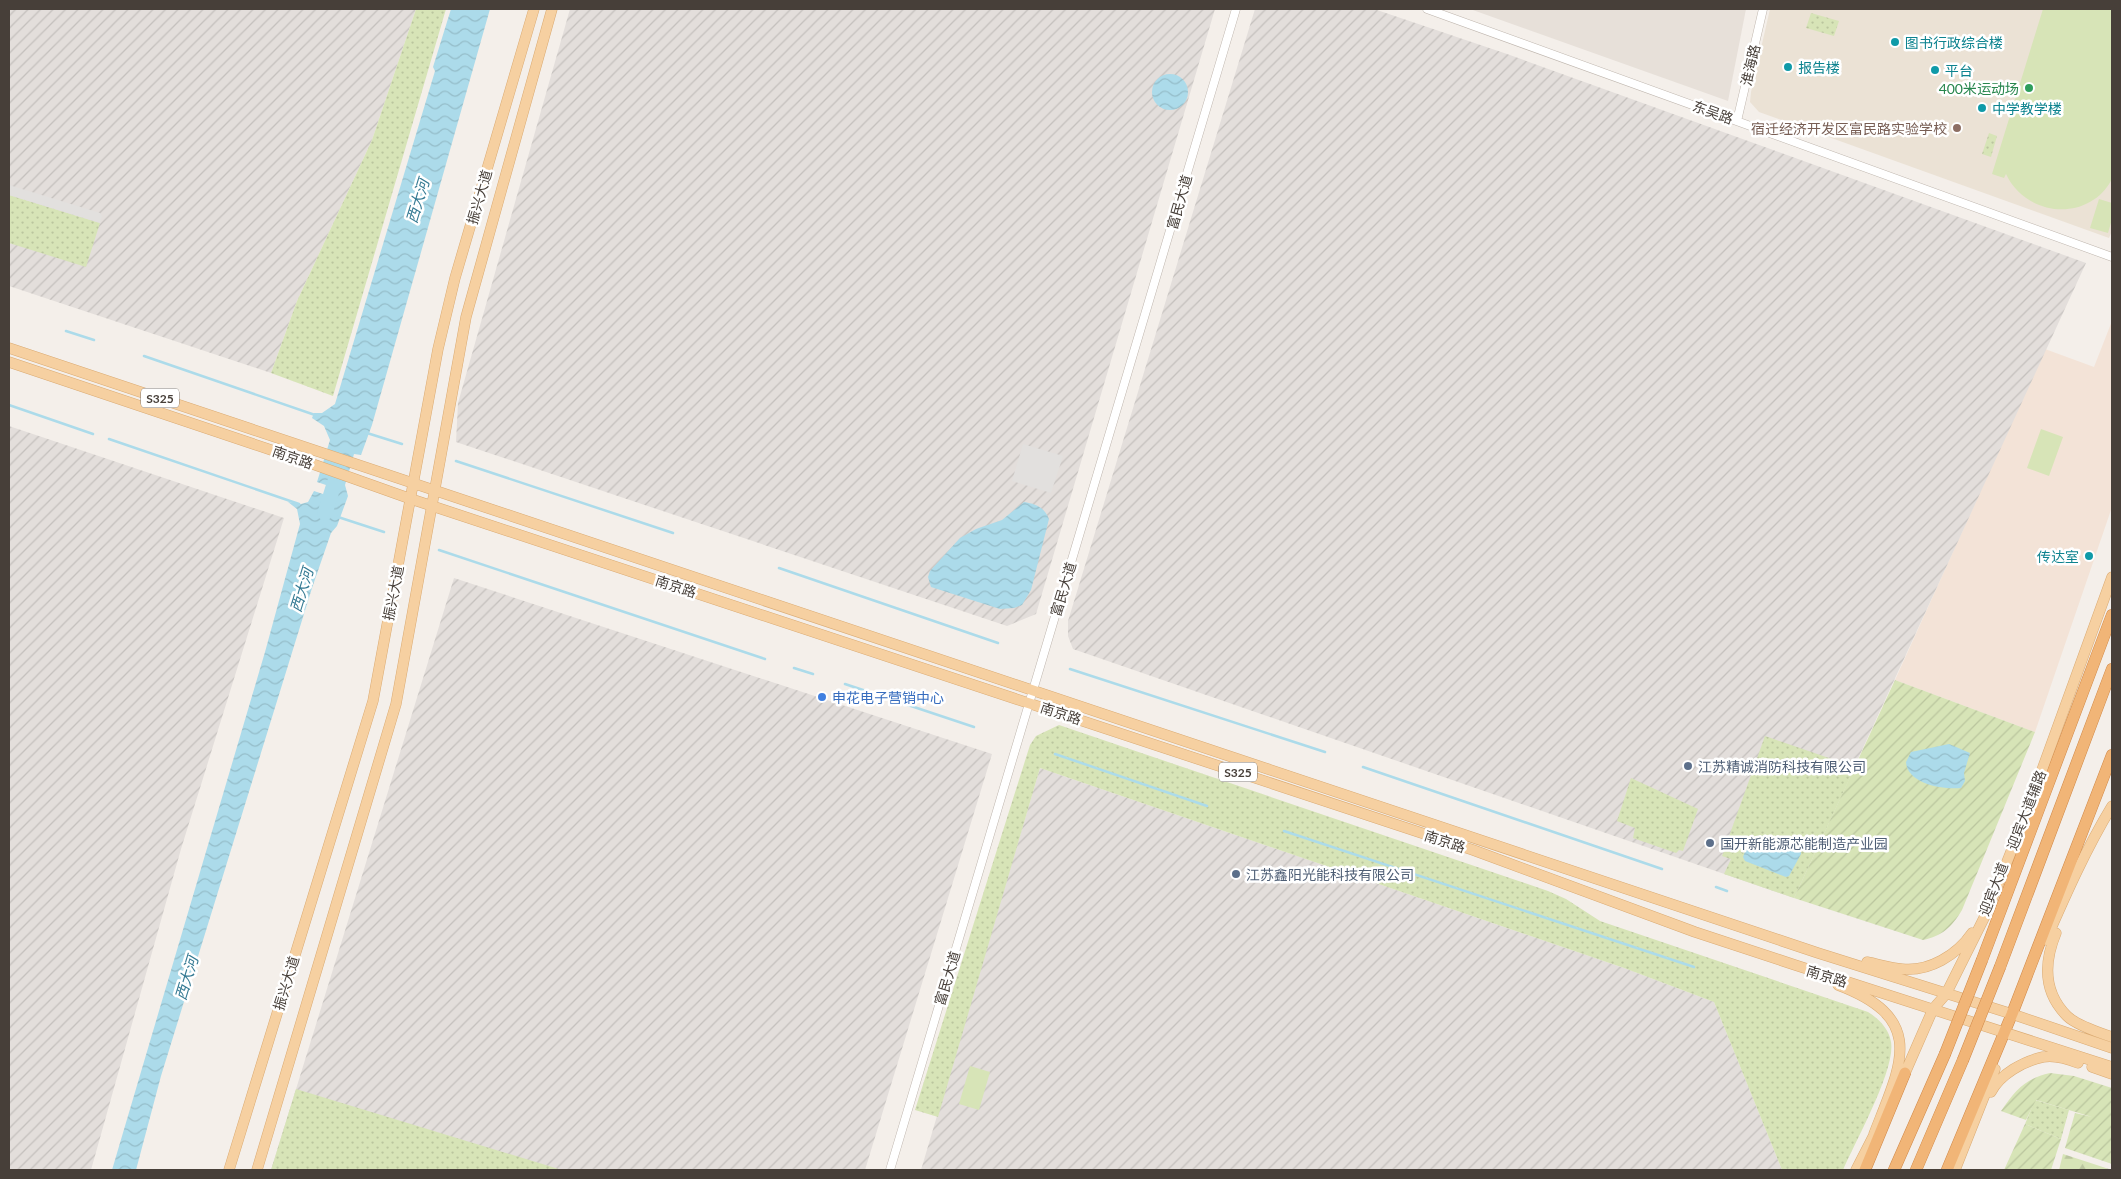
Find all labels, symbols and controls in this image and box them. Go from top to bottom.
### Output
place label: 图书行政综合楼 [1905,34,2003,51]
marker: 图书行政综合楼 [1889,36,1901,48]
street label: 淮海路 [1737,43,1763,87]
place label: 报告楼 [1798,59,1840,76]
marker: 报告楼 [1782,61,1794,73]
place label: 平台 [1945,62,1973,79]
marker: 平台 [1929,64,1941,76]
place label: 400米运动场 [1939,80,2019,97]
marker: 400米运动场 [2023,82,2035,94]
street label: 东吴路 [1690,97,1736,127]
place label: 中学教学楼 [1992,100,2062,117]
marker: 中学教学楼 [1976,102,1988,114]
place label: 宿迁经济开发区富民路实验学校 [1751,120,1947,137]
marker: 宿迁经济开发区富民路实验学校 [1951,122,1963,134]
street label: 振兴大道 [463,168,495,226]
street label: 富民大道 [1163,173,1195,231]
water label: 西大河 [402,174,433,225]
road number: S325 [141,388,179,408]
street label: 南京路 [270,442,316,472]
place label: 传达室 [2037,548,2079,565]
marker: 传达室 [2083,550,2095,562]
street label: 富民大道 [1047,560,1079,618]
water label: 西大河 [286,563,317,614]
street label: 振兴大道 [379,564,407,622]
street label: 南京路 [653,571,699,601]
place label: 申花电子营销中心 [832,689,944,706]
marker: 申花电子营销中心 [816,691,828,703]
street label: 南京路 [1038,698,1084,728]
place label: 江苏精诚消防科技有限公司 [1698,758,1866,775]
marker: 江苏精诚消防科技有限公司 [1682,760,1694,772]
road number: S325 [1219,762,1257,782]
street label: 迎宾大道辅路 [2003,768,2049,852]
street label: 南京路 [1422,826,1468,856]
place label: 国开新能源芯能制造产业园 [1720,835,1888,852]
marker: 国开新能源芯能制造产业园 [1704,837,1716,849]
street label: 迎宾大道 [1975,860,2011,918]
place label: 江苏鑫阳光能科技有限公司 [1246,866,1414,883]
marker: 江苏鑫阳光能科技有限公司 [1230,868,1242,880]
street label: 富民大道 [931,949,963,1007]
water label: 西大河 [171,951,202,1002]
street label: 振兴大道 [270,954,302,1012]
street label: 南京路 [1804,962,1850,990]

